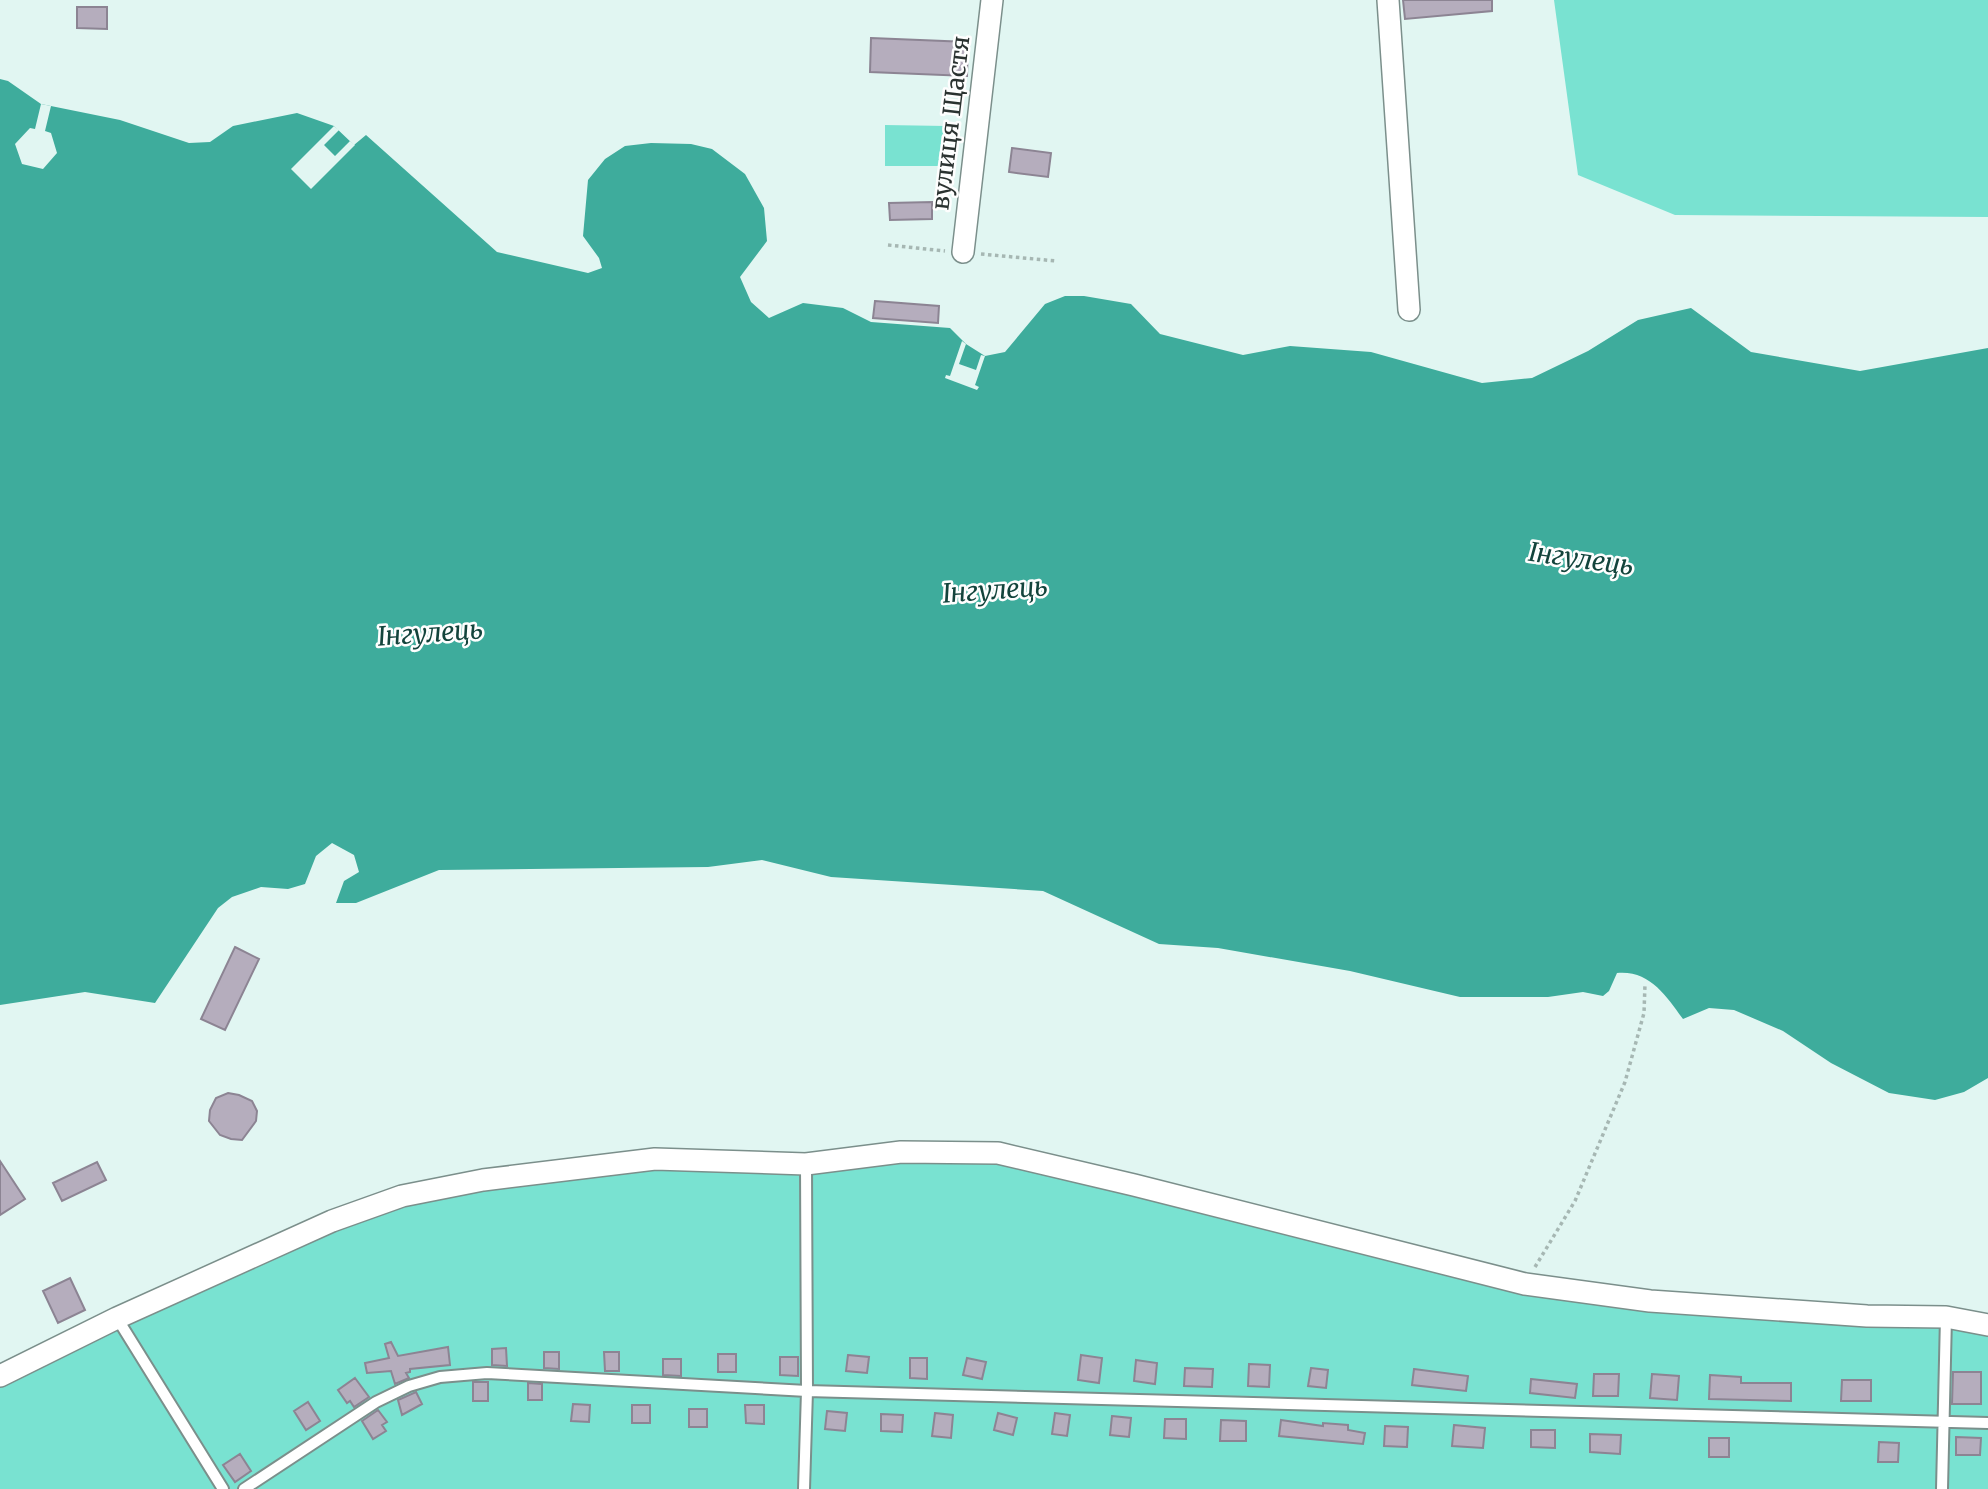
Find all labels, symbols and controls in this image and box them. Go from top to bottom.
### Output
street label: вулиця Щастя [924,34,977,212]
water label: Інгулець [1526,535,1636,582]
water label: Інгулець [941,569,1049,610]
water label: Інгулець [376,612,484,653]

